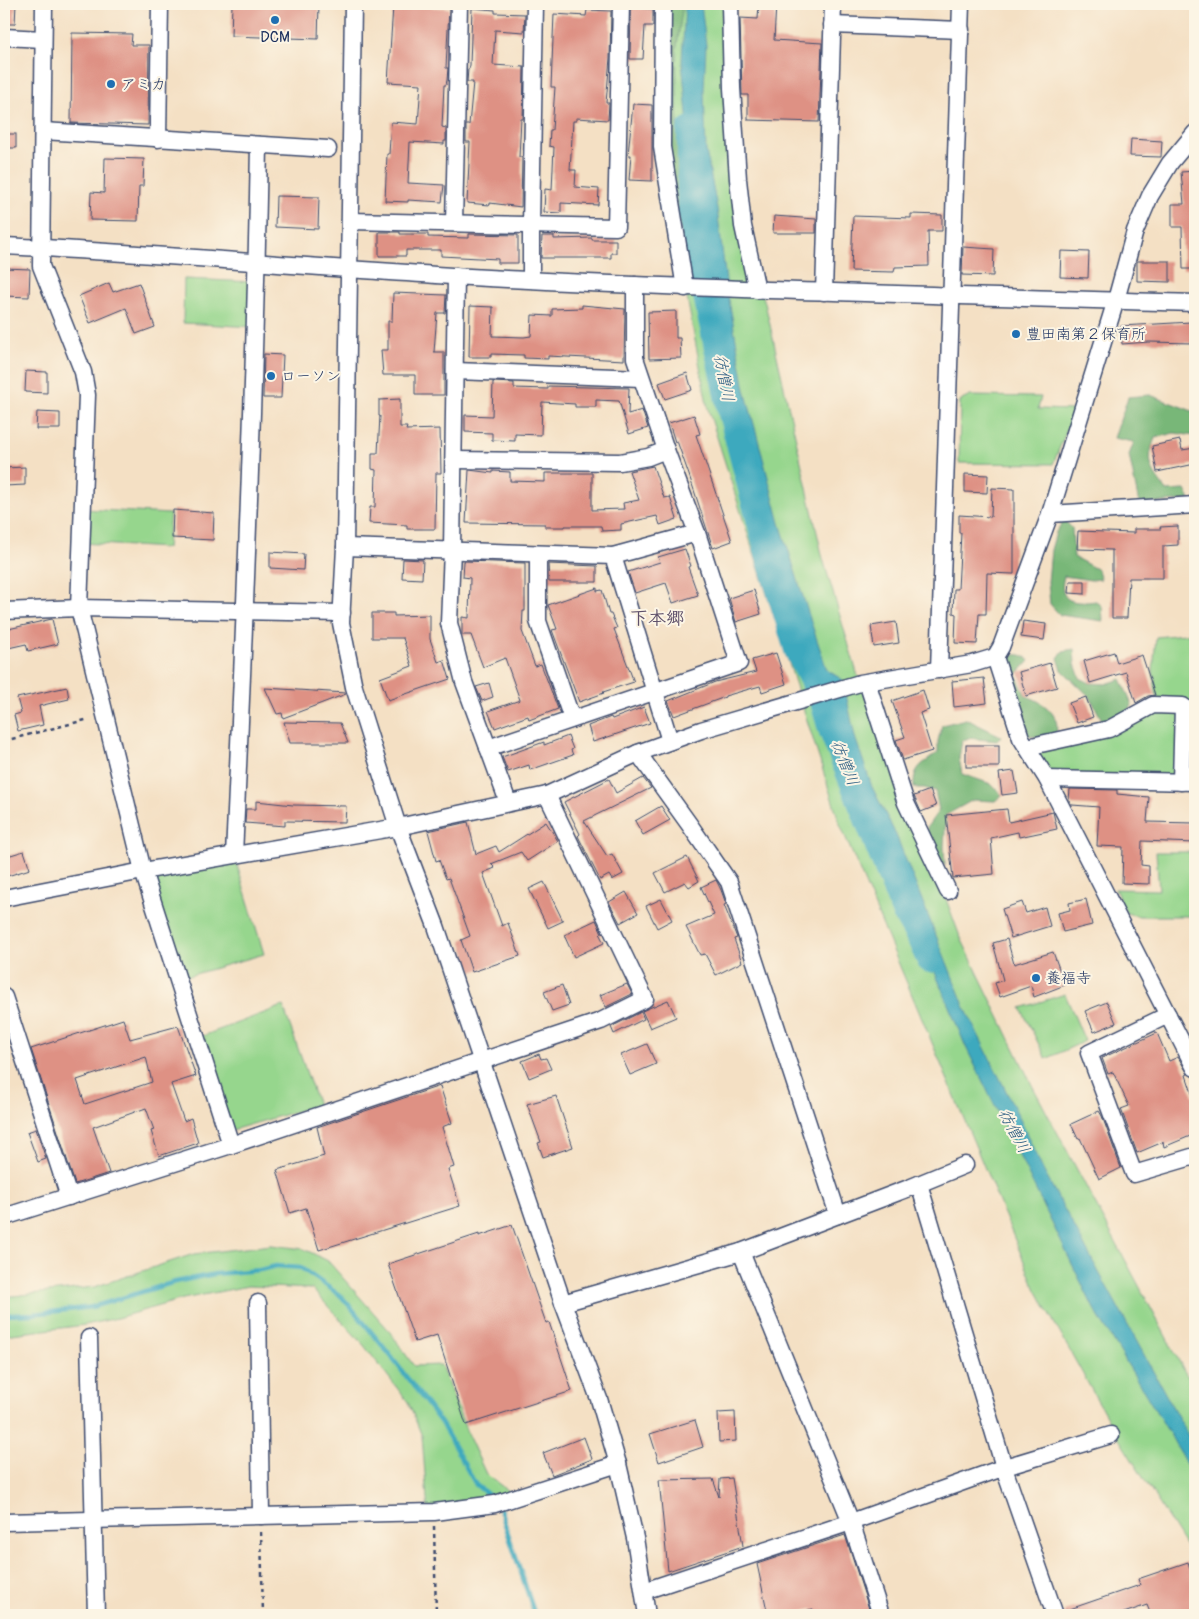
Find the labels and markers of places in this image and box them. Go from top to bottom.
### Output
marker: DCM [269,14,281,26]
place label: DCM [260,28,290,47]
place label: アミカ [121,75,166,94]
marker: アミカ [105,78,117,90]
place label: 豊田南第２保育所 [1026,325,1146,344]
marker: 豊田南第２保育所 [1010,328,1022,340]
place label: ローソン [281,367,341,386]
marker: ローソン [265,370,277,382]
place label: 養福寺 [1046,969,1091,988]
marker: 養福寺 [1030,972,1042,984]

